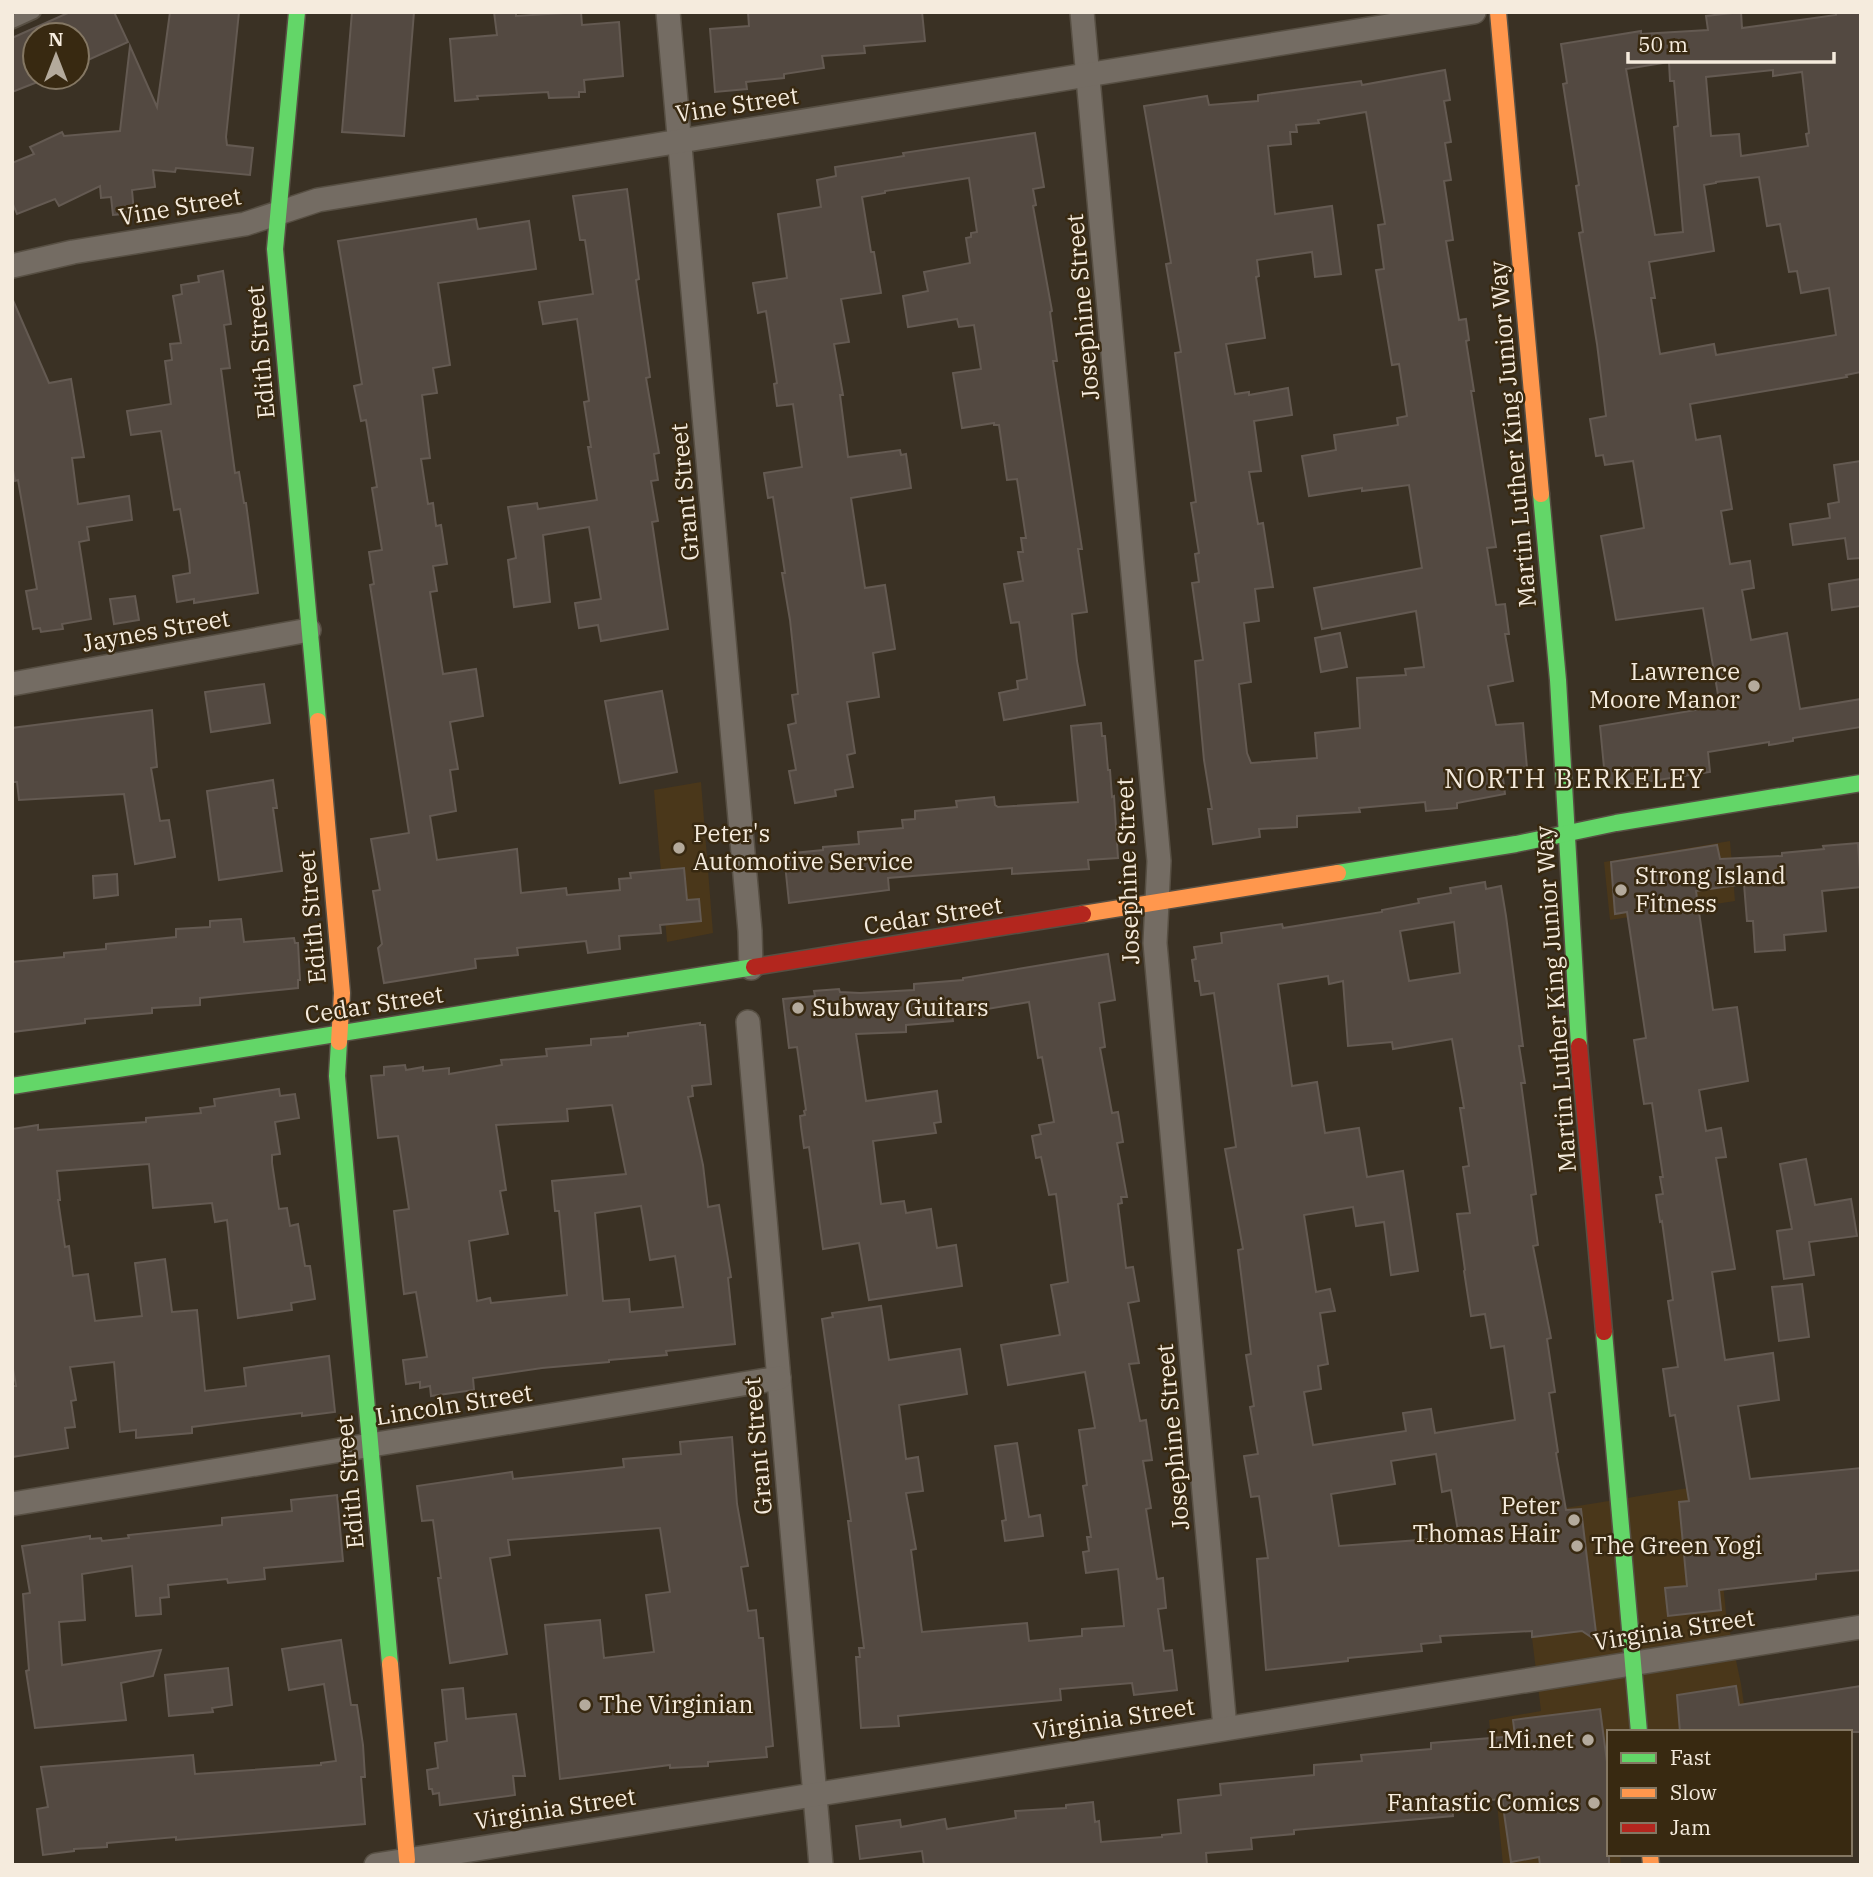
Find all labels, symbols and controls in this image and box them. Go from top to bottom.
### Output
north arrow [21,21,91,91]
scale bar [1628,21,1834,65]
text: N [48,27,64,51]
text: 50 m [1638,30,1688,58]
street label: Vine Street [673,78,801,130]
street label: Vine Street [116,179,244,233]
street label: Josephine Street [1058,212,1106,402]
street label: Martin Luther King Junior Way [1481,259,1543,609]
street label: Edith Street [238,284,282,420]
street label: Grant Street [662,422,706,562]
street label: Jaynes Street [79,601,232,659]
place label: Lawrence Moore Manor [1589,655,1740,715]
marker: Lawrence Moore Manor [1746,678,1762,694]
district label: NORTH BERKELEY [1444,761,1706,795]
street label: Josephine Street [1108,777,1146,965]
place label: Peter's Automotive Service [693,817,913,877]
street label: Martin Luther King Junior Way [1527,824,1583,1174]
marker: Peter's Automotive Service [671,840,687,856]
street label: Edith Street [289,849,333,985]
place label: Strong Island Fitness [1635,859,1786,919]
marker: Strong Island Fitness [1613,882,1629,898]
street label: Cedar Street [861,888,1004,942]
street label: Cedar Street [302,977,445,1031]
place label: Subway Guitars [812,991,989,1023]
marker: Subway Guitars [790,1000,806,1016]
street label: Josephine Street [1148,1342,1196,1532]
street label: Lincoln Street [373,1376,535,1432]
street label: Grant Street [735,1376,779,1516]
street label: Edith Street [327,1414,371,1550]
place label: Peter Thomas Hair [1412,1489,1560,1549]
marker: Peter Thomas Hair [1566,1512,1582,1528]
place label: The Green Yogi [1591,1529,1762,1561]
marker: The Green Yogi [1569,1538,1585,1554]
street label: Virginia Street [1591,1600,1757,1658]
place label: The Virginian [599,1688,754,1720]
street label: Virginia Street [1031,1689,1197,1747]
marker: The Virginian [577,1697,593,1713]
place label: LMi.net [1488,1723,1574,1755]
legend [1607,1730,1852,1856]
marker: LMi.net [1580,1732,1596,1748]
text: Fast [1670,1743,1711,1771]
text: Slow [1670,1778,1717,1806]
street label: Virginia Street [472,1779,638,1837]
place label: Fantastic Comics [1387,1786,1580,1818]
marker: Fantastic Comics [1586,1795,1602,1811]
text: Jam [1670,1813,1711,1841]

